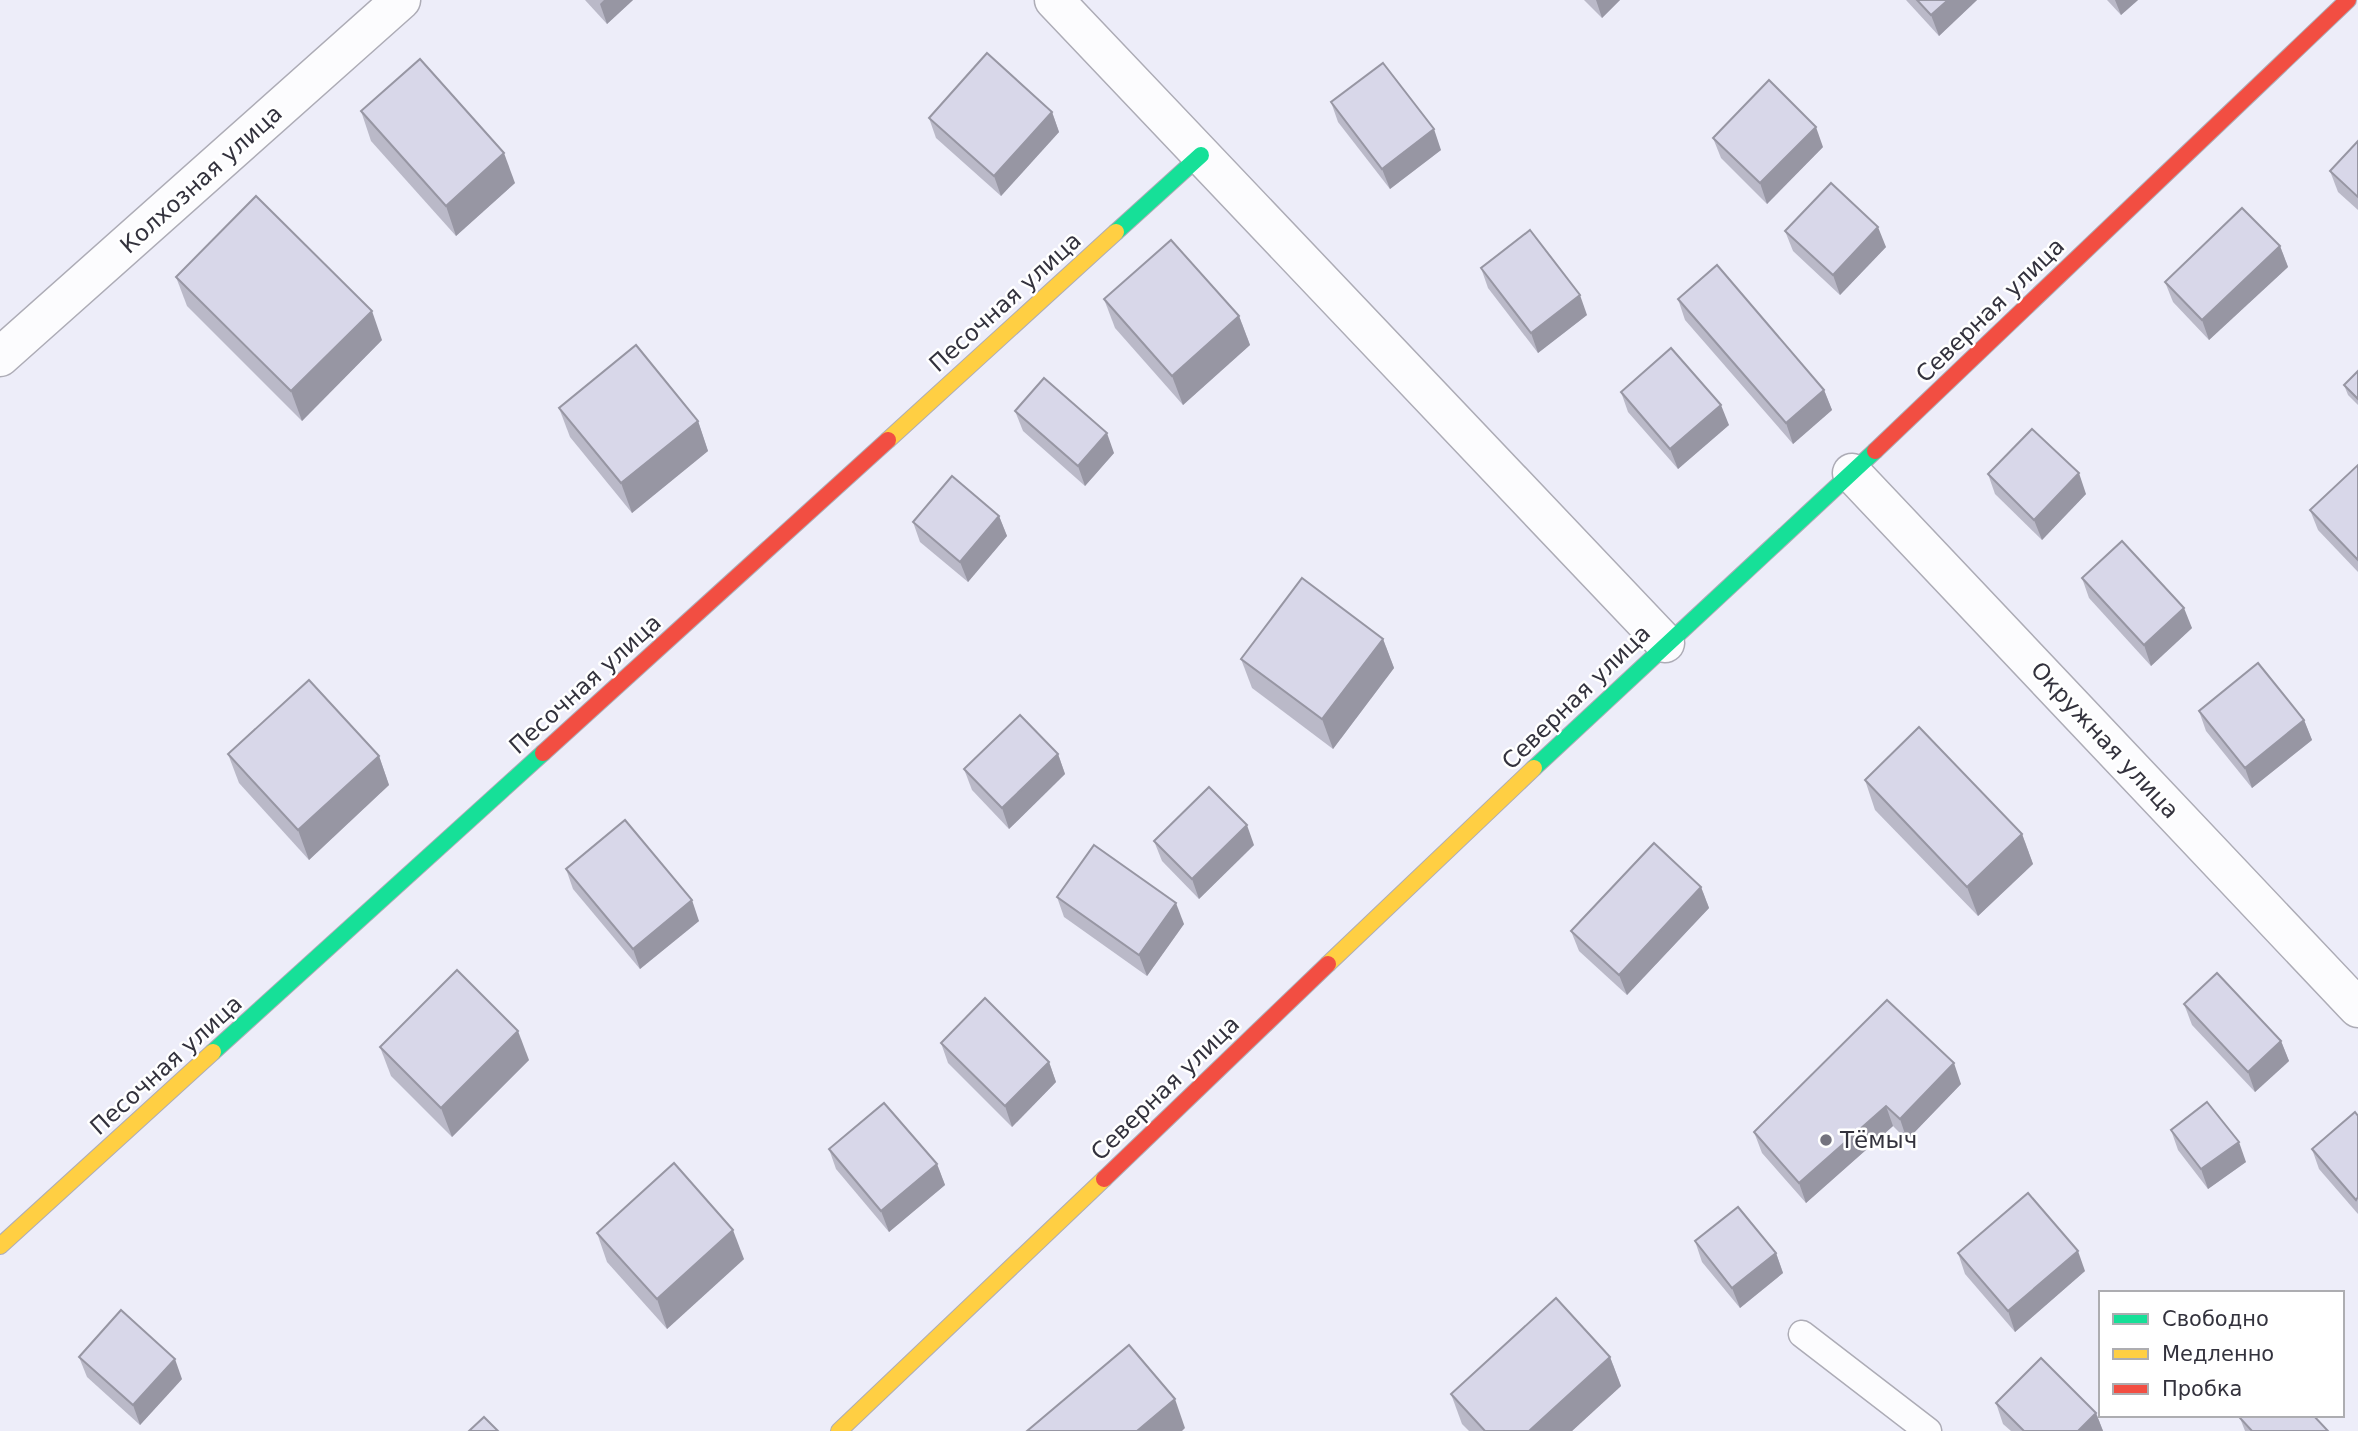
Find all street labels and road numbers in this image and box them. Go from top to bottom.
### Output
street label: Колхозная улица [115,100,287,258]
street label: Песочная улица [924,227,1086,377]
street label: Северная улица [1911,233,2069,387]
street label: Песочная улица [504,609,666,759]
street label: Северная улица [1497,620,1655,774]
street label: Окружная улица [2026,656,2184,824]
street label: Песочная улица [85,990,247,1140]
street label: Северная улица [1086,1011,1244,1165]

